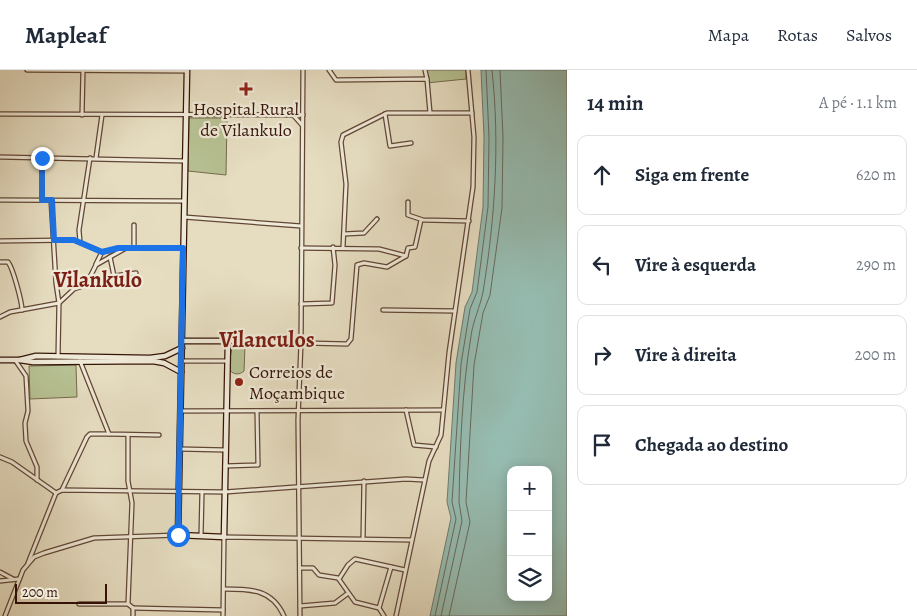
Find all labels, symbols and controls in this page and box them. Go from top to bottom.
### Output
text: Mapleaf [25,19,107,51]
text: Mapa [708,23,749,47]
text: Rotas [777,23,818,47]
text: Salvos [846,23,892,47]
marker: Hospital Rural de Vilankulo [239,82,253,96]
text: 14 min [587,89,644,117]
text: A pé · 1.1 km [819,92,897,114]
place label: Hospital Rural de Vilankulo [193,97,300,142]
route end [31,147,54,170]
icon: ahead [588,161,616,189]
text: Siga em frente [635,162,749,188]
text: 620 m [856,164,896,186]
icon: left [588,251,616,279]
text: Vire à esquerda [635,252,756,278]
text: 290 m [856,254,896,276]
district label: Vilankulo [53,265,142,295]
district label: Vilanculos [218,325,315,355]
icon: right [588,341,616,369]
text: Vire à direita [635,342,737,368]
text: 200 m [855,344,896,366]
place label: Correios de Moçambique [249,360,345,405]
marker: Correios de Moçambique [233,376,245,388]
icon: arrive [588,431,616,459]
text: Chegada ao destino [635,432,788,458]
map controls [507,466,552,601]
button: + [507,466,552,511]
button: − [507,511,552,556]
route start [167,524,190,547]
button: layers [507,556,552,601]
scale bar [15,581,108,604]
text: 200 m [22,583,58,602]

